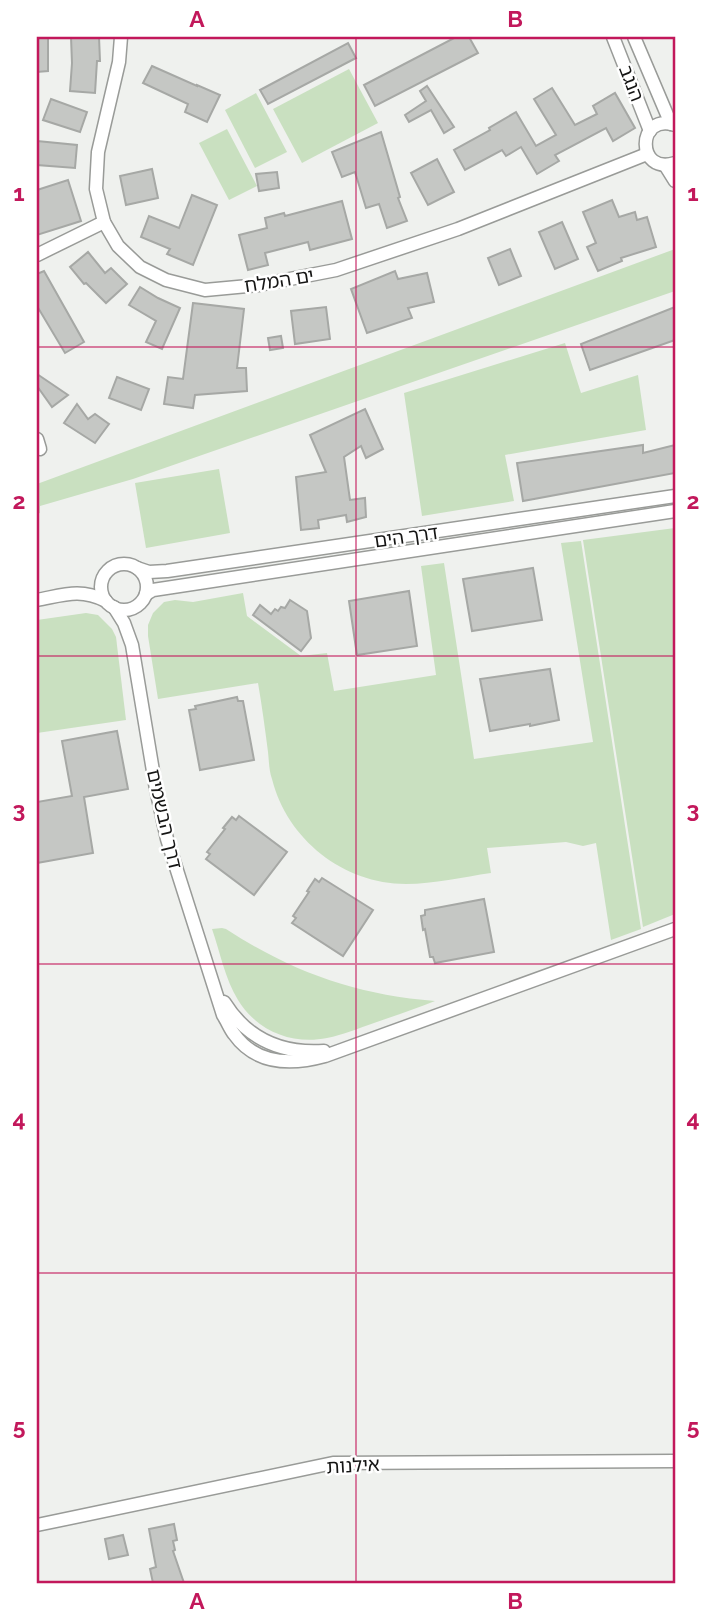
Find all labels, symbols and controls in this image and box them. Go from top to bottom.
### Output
text: A [189,5,205,32]
text: B [507,5,523,32]
street label: הנגב [615,62,649,104]
text: 1 [13,179,25,206]
text: 1 [687,179,699,206]
street label: ים המלח [243,264,315,296]
text: 2 [13,487,25,514]
text: 2 [687,487,699,514]
street label: דרך הים [373,521,439,551]
street label: דרך הבשמים [143,767,187,871]
text: 3 [13,796,25,823]
text: 3 [687,796,699,823]
text: 4 [12,1105,26,1132]
text: 4 [686,1105,700,1132]
text: 5 [13,1413,26,1440]
text: 5 [687,1413,700,1440]
street label: אילנות [326,1453,380,1477]
text: A [189,1587,205,1614]
text: B [507,1587,523,1614]

